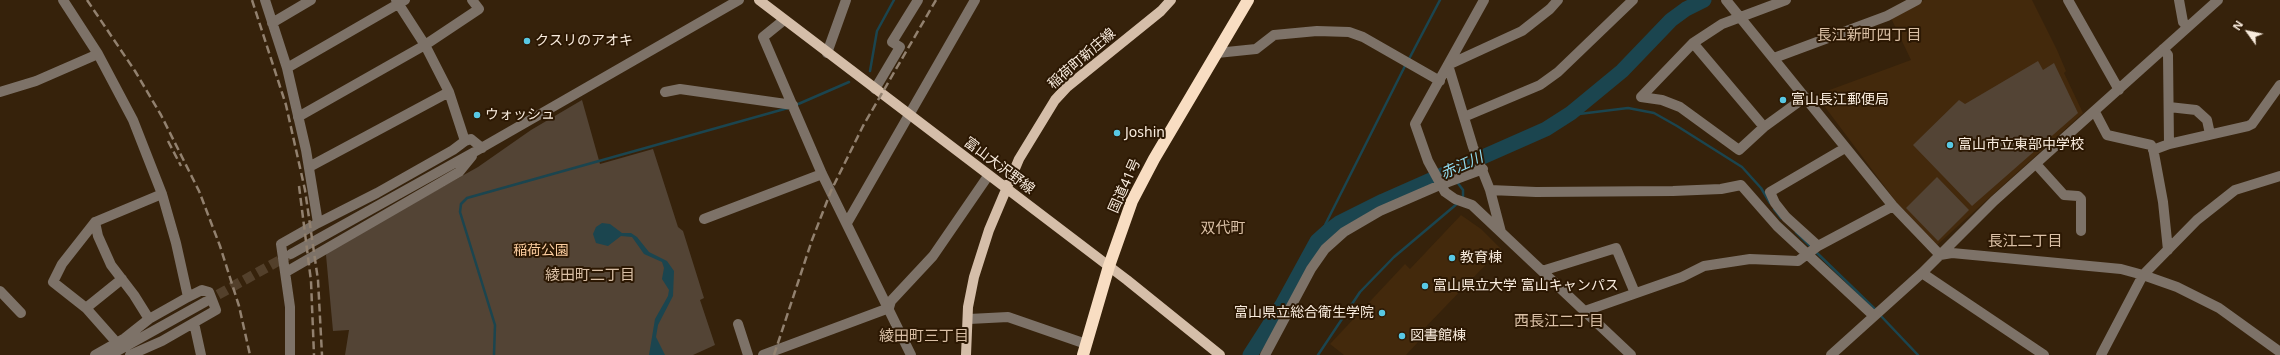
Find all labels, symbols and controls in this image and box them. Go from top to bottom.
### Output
north arrow [2228,12,2268,52]
text: N [2229,17,2246,33]
street label: 稲荷町新庄線 [1045,25,1119,93]
district label: 長江新町四丁目 [1817,27,1921,45]
place label: クスリのアオキ [535,33,633,49]
marker: クスリのアオキ [522,36,532,46]
place label: 富山長江郵便局 [1791,92,1889,108]
marker: 富山長江郵便局 [1778,95,1788,105]
place label: ウォッシュ [485,107,555,123]
marker: ウォッシュ [472,110,482,120]
place label: Joshin [1125,125,1165,141]
marker: Joshin [1112,128,1122,138]
street label: 富山大沢野線 [960,134,1038,198]
place label: 富山市立東部中学校 [1958,137,2084,153]
marker: 富山市立東部中学校 [1945,140,1955,150]
water label: 赤江川 [1438,149,1486,183]
street label: 国道41号 [1106,156,1144,216]
district label: 双代町 [1201,220,1245,238]
district label: 長江二丁目 [1988,233,2062,251]
park label: 稲荷公園 [513,243,569,259]
place label: 教育棟 [1460,250,1502,266]
marker: 教育棟 [1447,253,1457,263]
district label: 綾田町二丁目 [545,267,635,285]
place label: 富山県立大学 富山キャンパス [1433,278,1619,294]
marker: 富山県立大学 富山キャンパス [1420,281,1430,291]
place label: 富山県立総合衛生学院 [1234,305,1374,321]
marker: 富山県立総合衛生学院 [1377,308,1387,318]
district label: 西長江二丁目 [1514,313,1604,331]
district label: 綾田町三丁目 [879,328,969,346]
place label: 図書館棟 [1410,328,1466,344]
marker: 図書館棟 [1397,331,1407,341]

